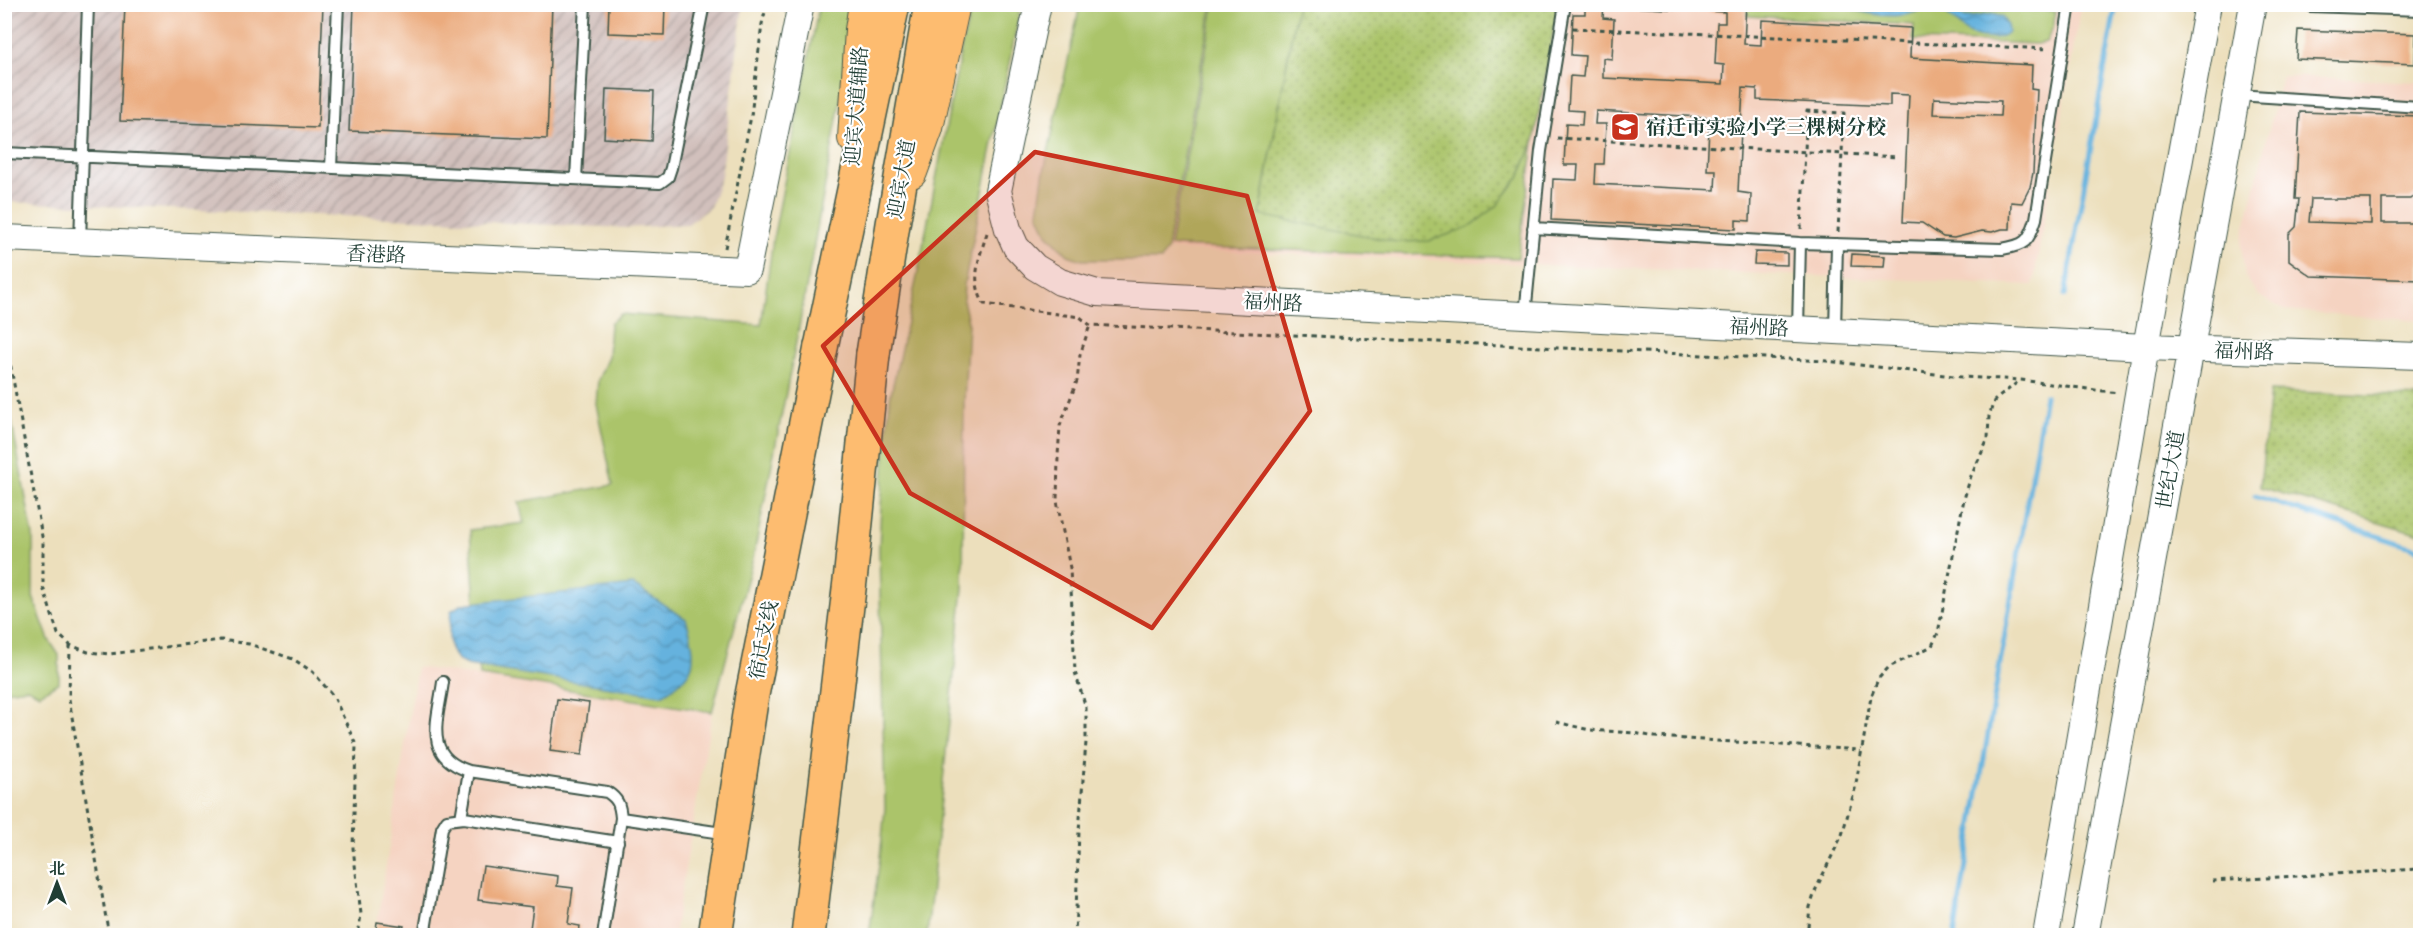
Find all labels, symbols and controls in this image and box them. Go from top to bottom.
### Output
street label: 迎宾大道辅路 [837,45,874,167]
school or university icon: 宿迁市实验小学三棵树分校 [1609,111,1641,143]
place label: 宿迁市实验小学三棵树分校 [1646,112,1886,141]
street label: 迎宾大道 [879,137,922,221]
street label: 香港路 [346,238,407,269]
street label: 福州路 [1242,285,1304,318]
street label: 福州路 [1728,310,1790,343]
street label: 福州路 [2214,335,2275,366]
street label: 世纪大道 [2148,428,2191,512]
street label: 宿迁支线 [741,598,784,682]
north arrow [27,853,87,913]
text: 北 [49,856,65,880]

